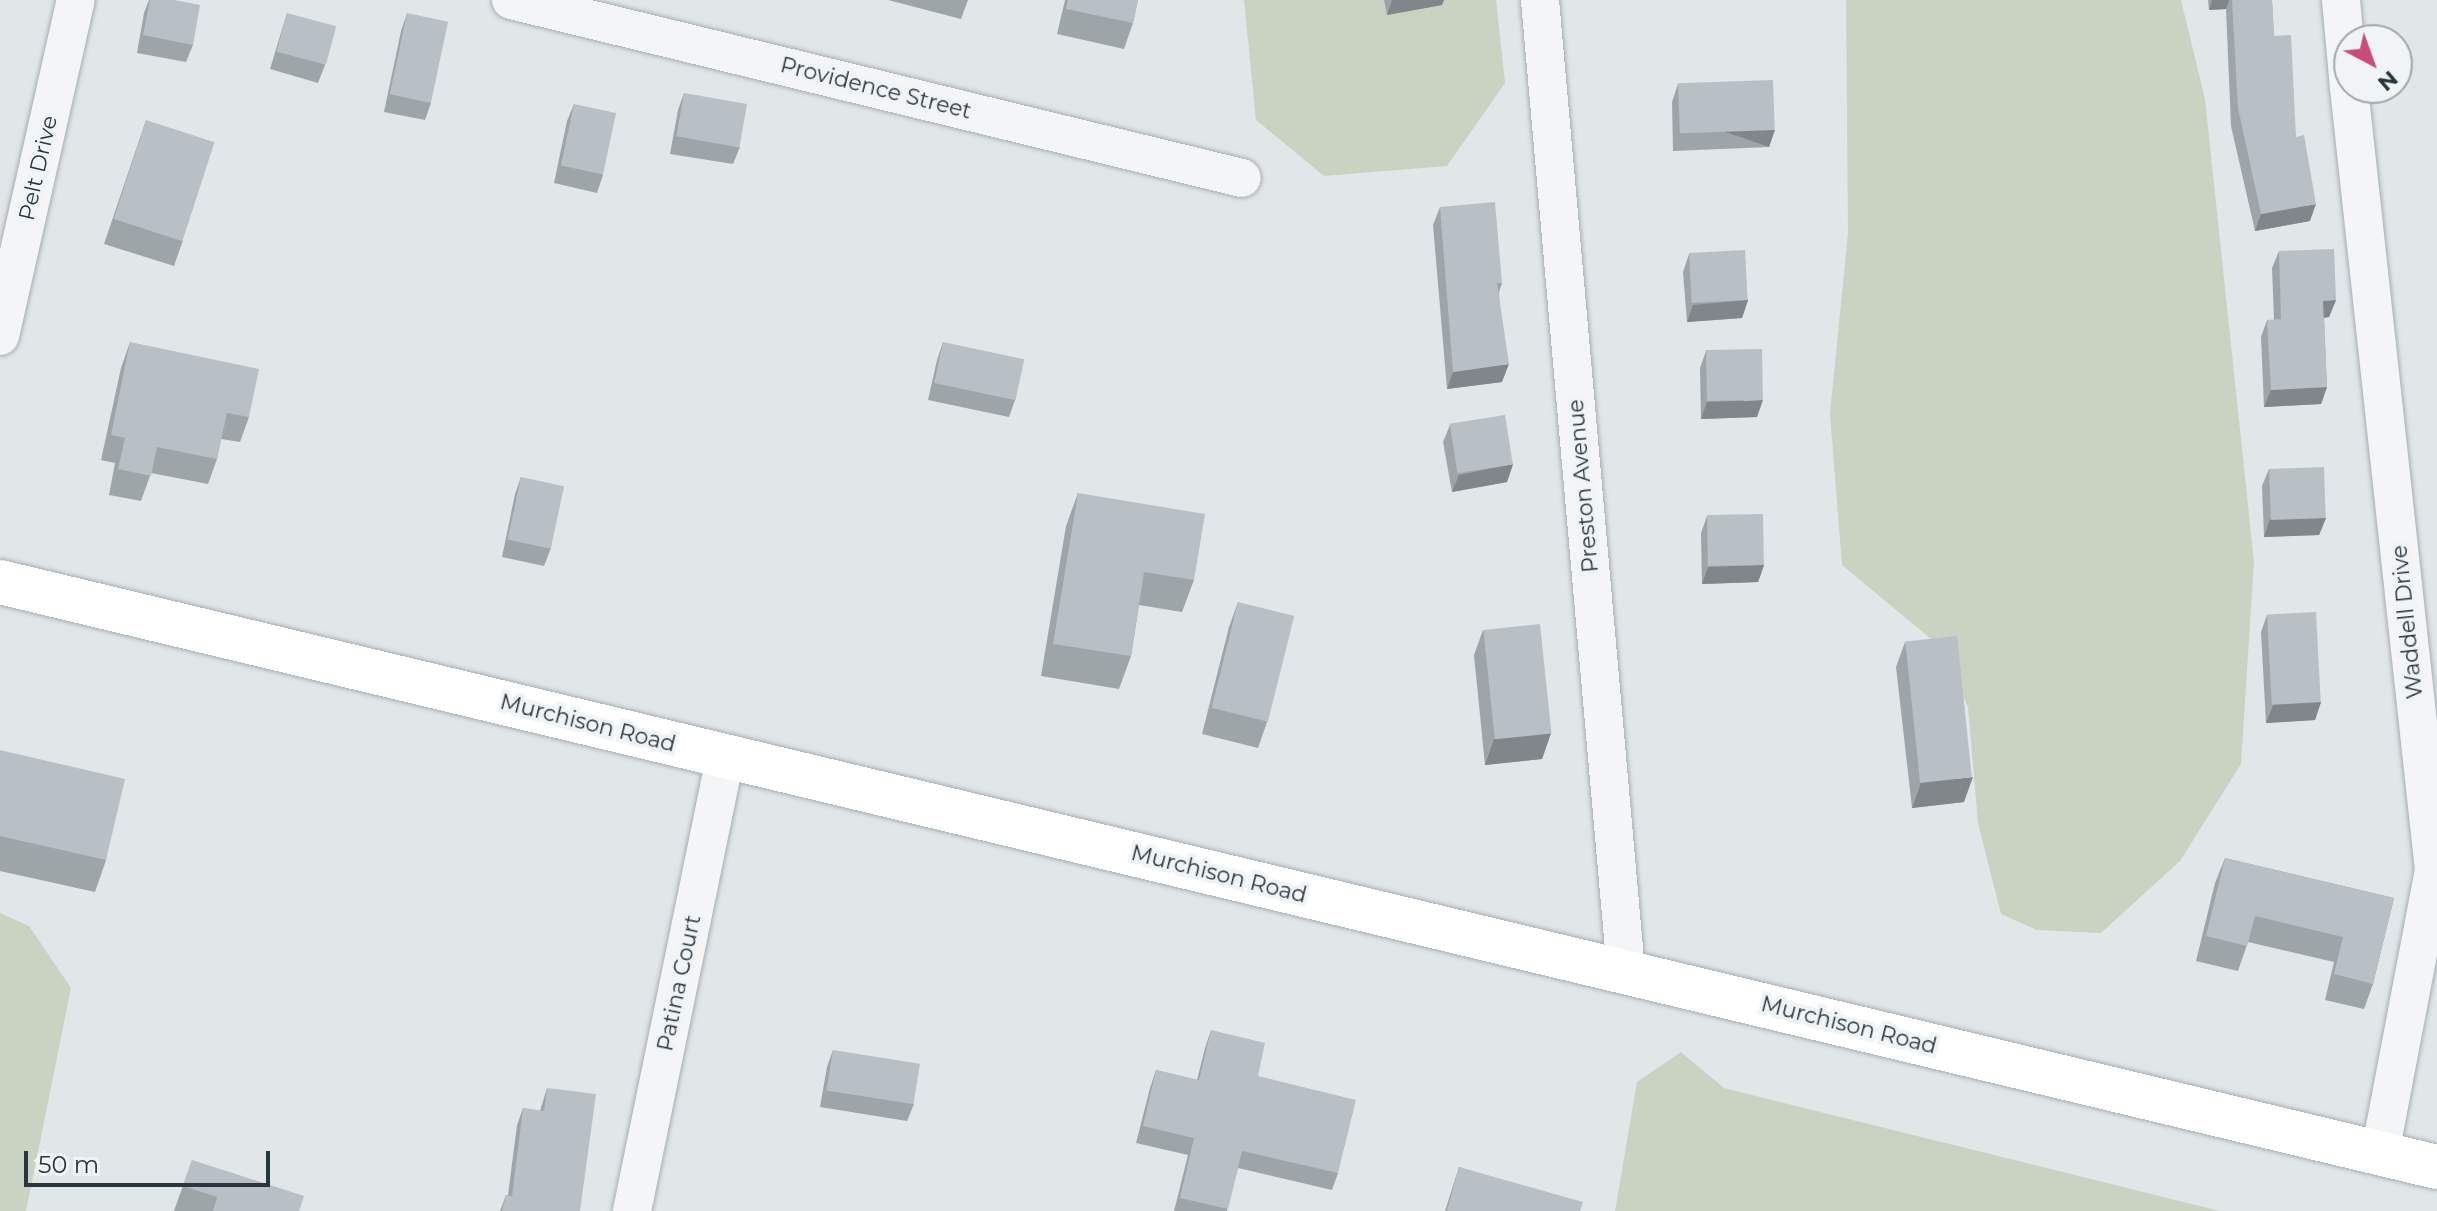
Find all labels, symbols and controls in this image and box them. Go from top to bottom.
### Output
north arrow [2333,24,2413,104]
street label: Providence Street [778,51,974,125]
text: N [2372,65,2403,97]
street label: Pelt Drive [13,113,63,223]
street label: Preston Avenue [1562,398,1604,574]
street label: Waddell Drive [2386,544,2428,700]
street label: Murchison Road [497,688,679,758]
street label: Murchison Road [1128,839,1310,909]
street label: Patina Court [652,912,706,1054]
street label: Murchison Road [1758,990,1940,1060]
scale bar [28,1135,274,1185]
text: 50 m [38,1150,99,1179]

